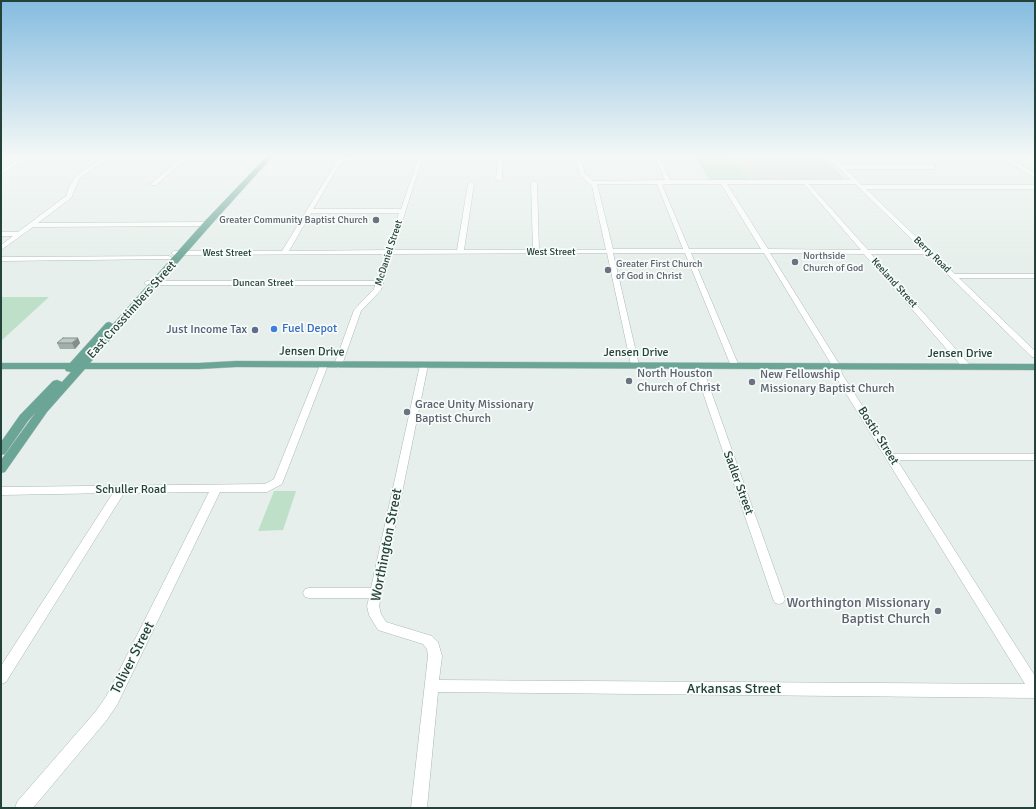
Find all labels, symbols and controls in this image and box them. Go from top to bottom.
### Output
place label: Greater Community Baptist Church [219,214,368,226]
marker: Greater Community Baptist Church [371,215,381,225]
street label: McDaniel Street [373,219,405,287]
street label: Berry Road [911,234,953,276]
street label: West Street [526,246,576,258]
street label: West Street [202,247,252,259]
place label: Northside Church of God [803,250,863,274]
street label: Keeland Street [869,256,919,310]
marker: Northside Church of God [790,257,800,267]
street label: East Crosstimbers Street [84,258,180,362]
place label: Greater First Church of God in Christ [616,258,702,282]
marker: Greater First Church of God in Christ [603,265,613,275]
street label: Duncan Street [233,277,293,289]
place label: Fuel Depot [282,322,337,336]
place label: Just Income Tax [166,323,247,337]
marker: Fuel Depot [269,324,279,334]
marker: Just Income Tax [250,325,260,335]
street label: Jensen Drive [279,344,345,360]
street label: Jensen Drive [603,346,669,360]
street label: Jensen Drive [927,347,993,361]
place label: North Houston Church of Christ [637,367,720,395]
place label: New Fellowship Missionary Baptist Church [760,368,895,396]
marker: North Houston Church of Christ [624,376,634,386]
marker: New Fellowship Missionary Baptist Church [747,377,757,387]
place label: Grace Unity Missionary Baptist Church [415,398,534,426]
street label: Bostic Street [854,404,902,468]
marker: Grace Unity Missionary Baptist Church [402,407,412,417]
street label: Sadler Street [720,449,756,517]
street label: Schuller Road [96,483,166,497]
street label: Worthington Street [368,487,406,603]
place label: Worthington Missionary Baptist Church [787,595,930,628]
marker: Worthington Missionary Baptist Church [933,606,943,616]
street label: Toliver Street [108,619,158,697]
street label: Arkansas Street [687,681,781,697]

